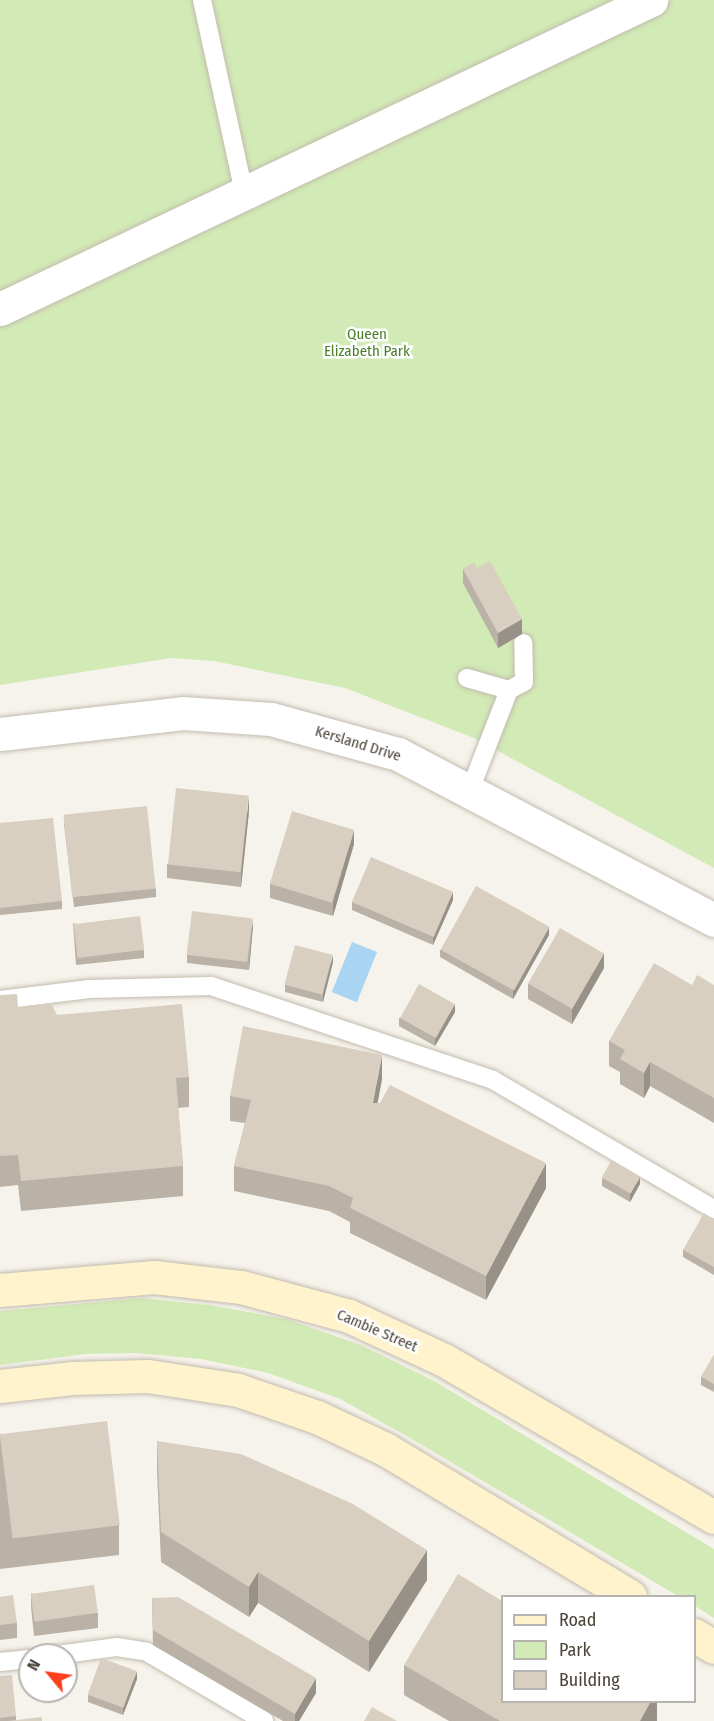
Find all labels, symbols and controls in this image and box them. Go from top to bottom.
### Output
park label: Queen Elizabeth Park [324,325,410,360]
street label: Kersland Drive [313,722,403,766]
street label: Cambie Street [334,1306,420,1356]
legend [501,1595,696,1703]
text: Road [559,1609,596,1631]
text: Park [559,1639,591,1661]
north arrow [18,1643,78,1703]
text: N [23,1656,44,1674]
text: Building [559,1669,620,1691]

